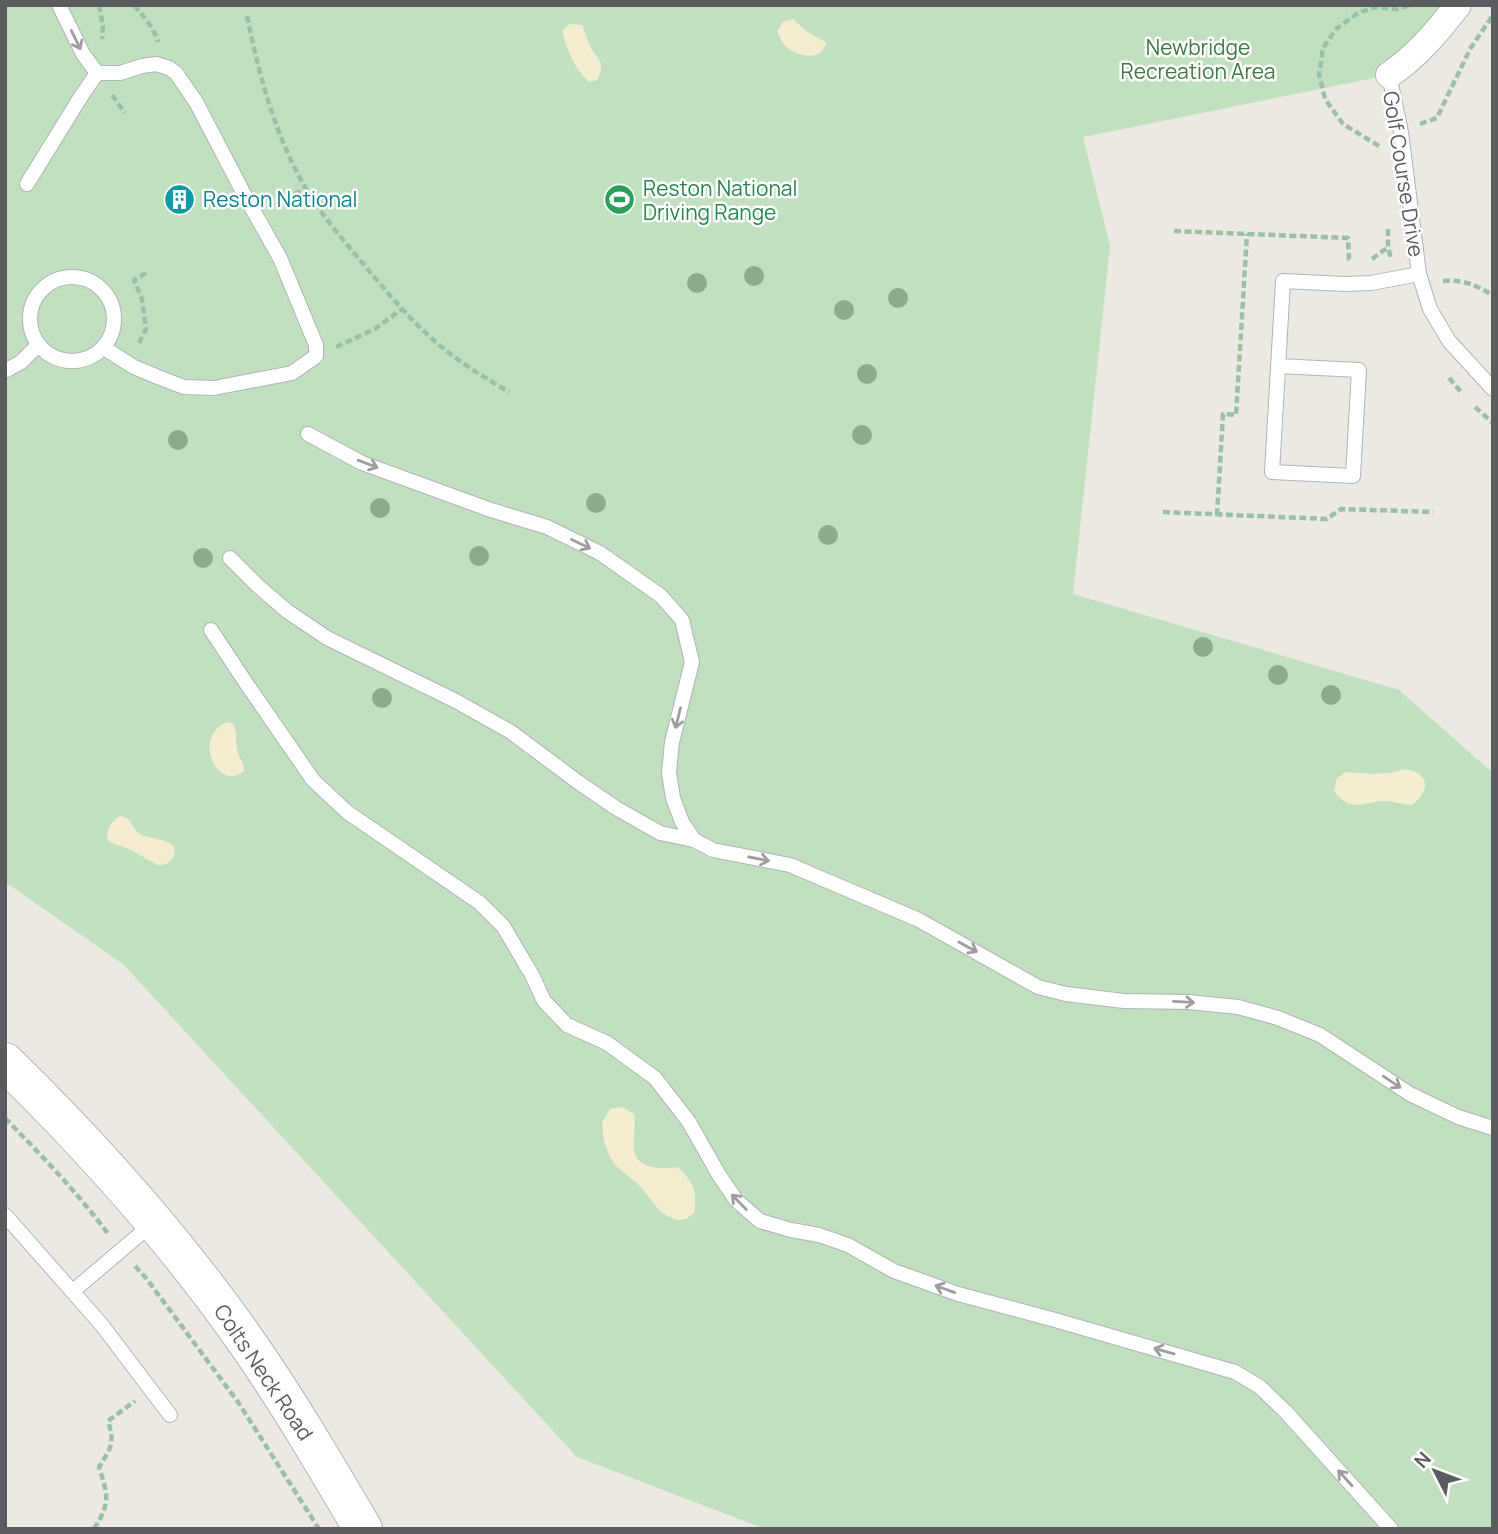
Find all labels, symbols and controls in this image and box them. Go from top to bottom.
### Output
one-way arrow [70,29,84,50]
park label: Newbridge Recreation Area [1120,33,1276,85]
street label: Golf Course Drive [1377,89,1431,259]
place label: Reston National Driving Range [643,174,797,226]
building icon: Reston National [163,182,197,216]
sports icon: Reston National Driving Range [603,183,637,217]
place label: Reston National [203,185,357,213]
one-way arrow [357,459,379,472]
one-way arrow [570,537,591,551]
one-way arrow [671,706,684,729]
one-way arrow [747,853,770,866]
one-way arrow [957,941,978,954]
one-way arrow [1172,996,1195,1009]
one-way arrow [1382,1075,1402,1089]
one-way arrow [731,1193,748,1210]
one-way arrow [935,1282,957,1295]
street label: Colts Neck Road [208,1298,320,1446]
one-way arrow [1154,1343,1176,1356]
north arrow [1400,1436,1470,1506]
text: N [1408,1446,1437,1473]
one-way arrow [1337,1469,1353,1487]

